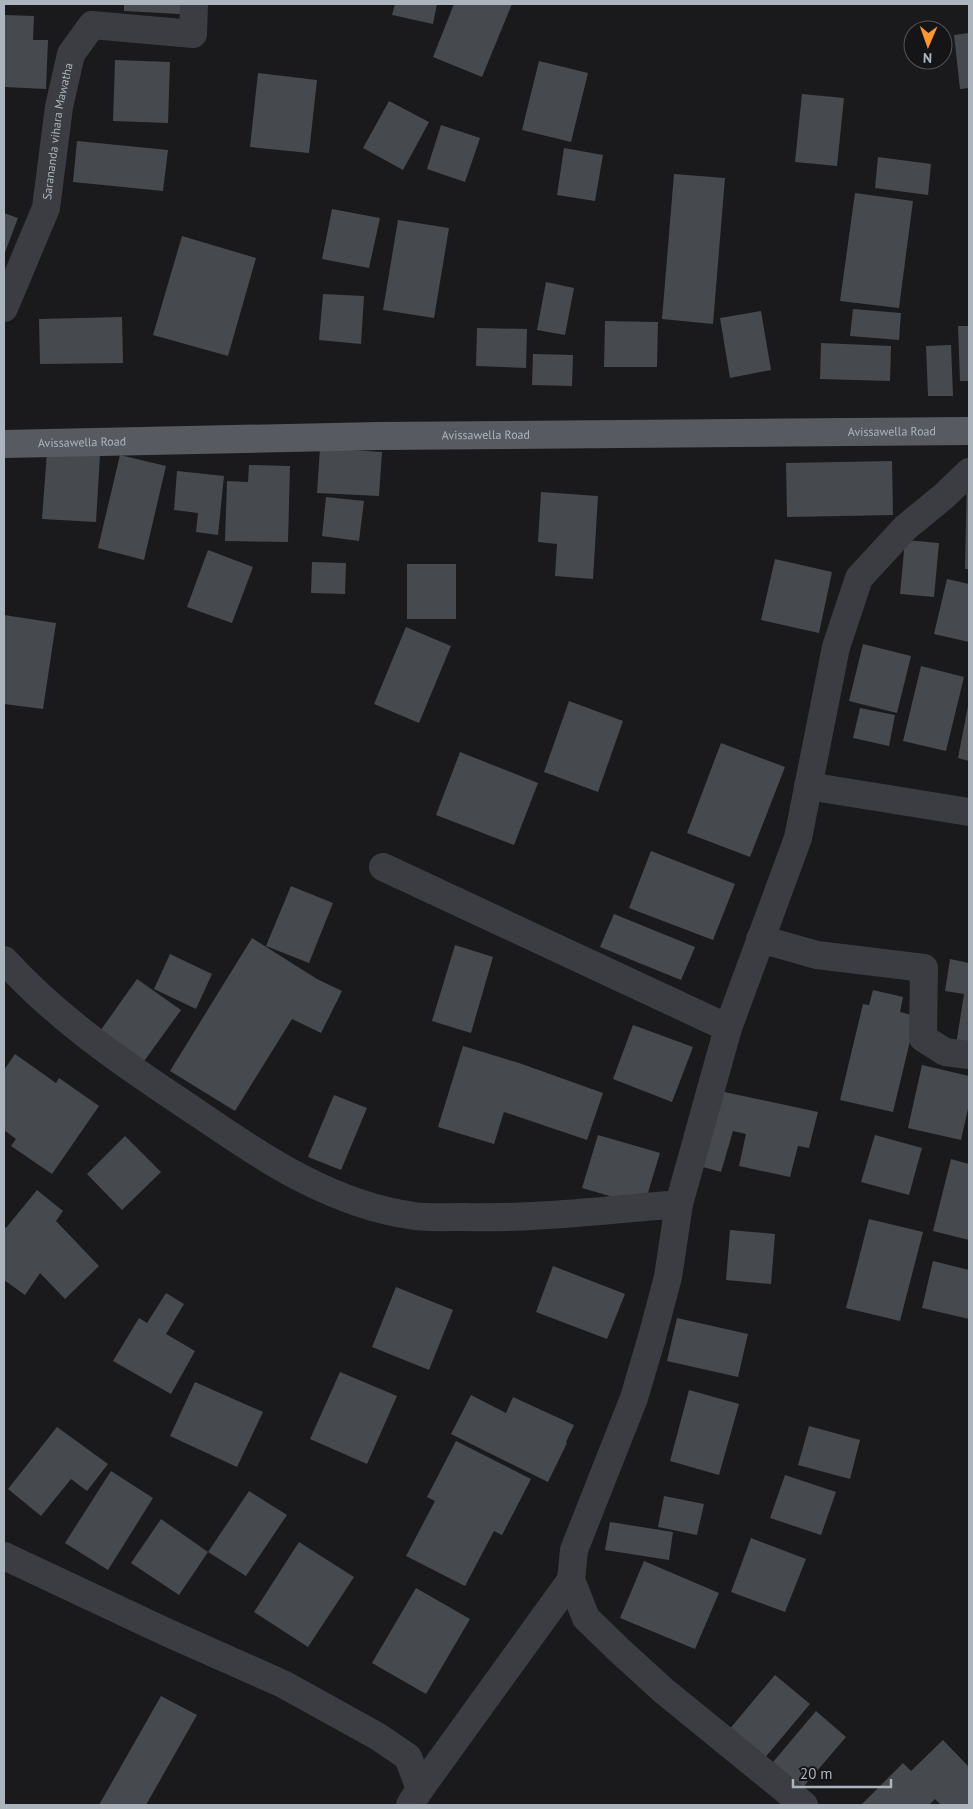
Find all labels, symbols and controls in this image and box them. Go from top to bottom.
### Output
north arrow [903,20,953,70]
text: N [923,49,932,67]
street label: Sarananda vihara Mawatha [39,61,76,201]
street label: Avissawella Road [848,423,936,439]
street label: Avissawella Road [442,427,530,442]
street label: Avissawella Road [38,433,126,450]
scale bar [793,1756,890,1788]
text: 20 m [800,1764,833,1783]

